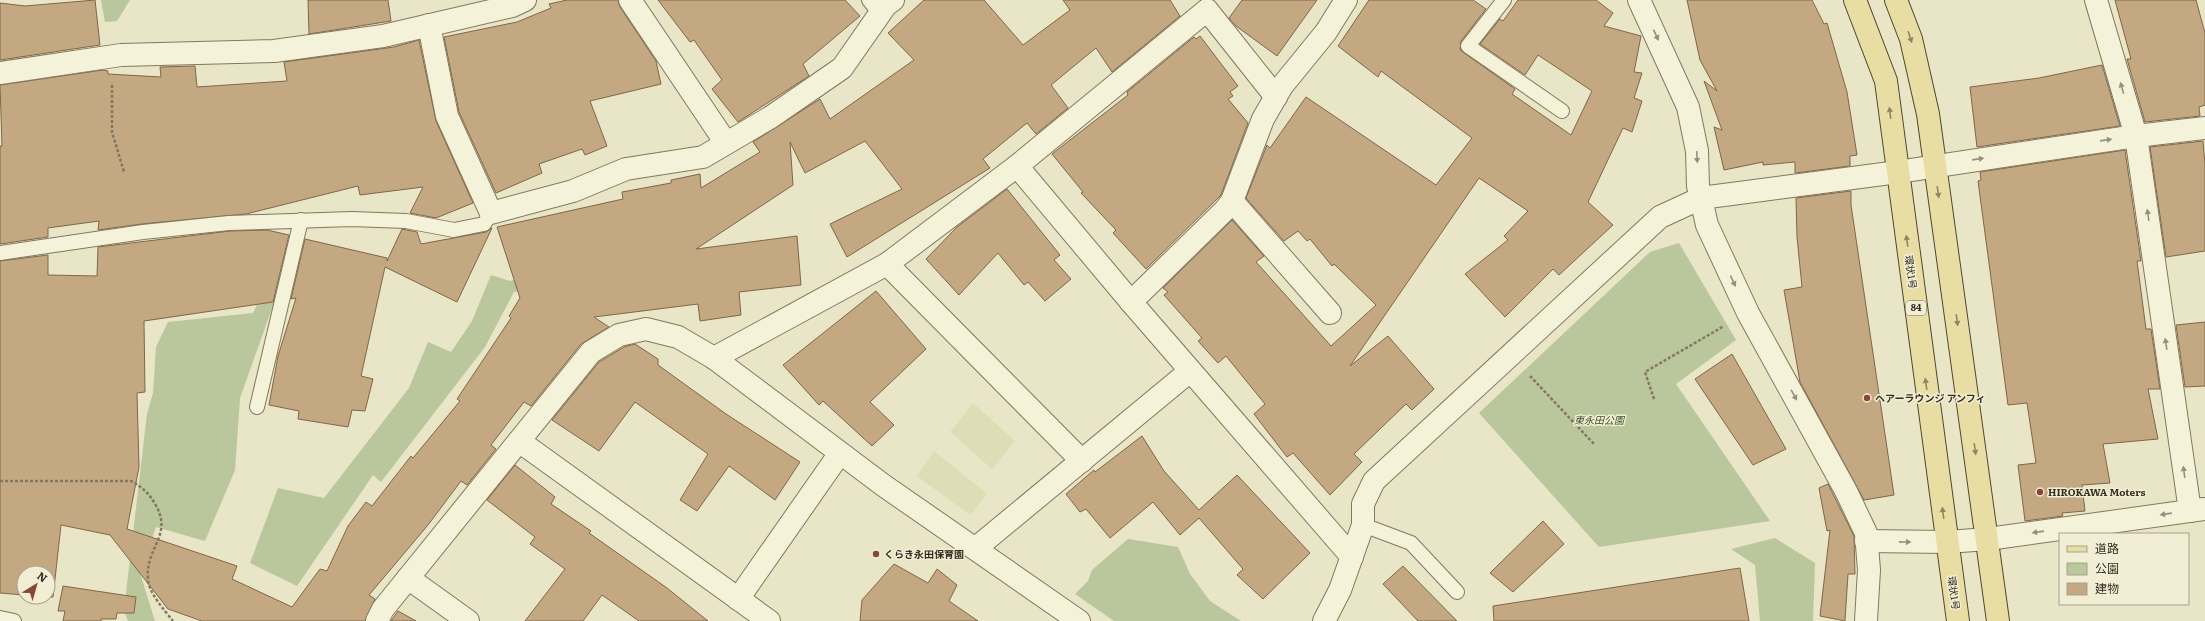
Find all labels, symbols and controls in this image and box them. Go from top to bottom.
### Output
one-way arrow [1653,29,1659,41]
one-way arrow [1907,31,1913,43]
one-way arrow [2119,82,2125,94]
one-way arrow [1887,106,1893,119]
one-way arrow [2100,137,2112,143]
one-way arrow [1693,151,1700,163]
one-way arrow [1972,156,1984,162]
one-way arrow [1935,186,1941,198]
one-way arrow [2144,209,2151,221]
one-way arrow [1904,235,1910,247]
street label: 環状1号 [1902,254,1921,290]
one-way arrow [1730,275,1736,286]
road number: 84 [1906,301,1926,315]
one-way arrow [1954,314,1960,326]
one-way arrow [2163,338,2169,350]
one-way arrow [1923,378,1929,390]
one-way arrow [1790,390,1797,401]
place label: ヘアーラウンジ アンフィ [1875,390,1986,405]
marker: ヘアーラウンジ アンフィ [1862,393,1872,403]
park label: 東永田公園 [1574,412,1626,427]
one-way arrow [1972,443,1978,455]
one-way arrow [2181,466,2187,479]
place label: HIROKAWA Moters [2048,484,2146,499]
marker: HIROKAWA Moters [2035,487,2045,497]
one-way arrow [1940,507,1947,519]
one-way arrow [2160,511,2172,517]
one-way arrow [2032,529,2044,535]
legend [2059,533,2189,605]
one-way arrow [1899,539,1912,545]
text: 道路 [2095,539,2119,557]
place label: くらき永田保育園 [884,546,964,561]
marker: くらき永田保育園 [871,549,881,559]
text: 公園 [2095,559,2119,577]
north arrow [16,565,56,605]
text: N [34,567,51,585]
street label: 環状1号 [1945,575,1964,611]
text: 建物 [2095,579,2119,597]

